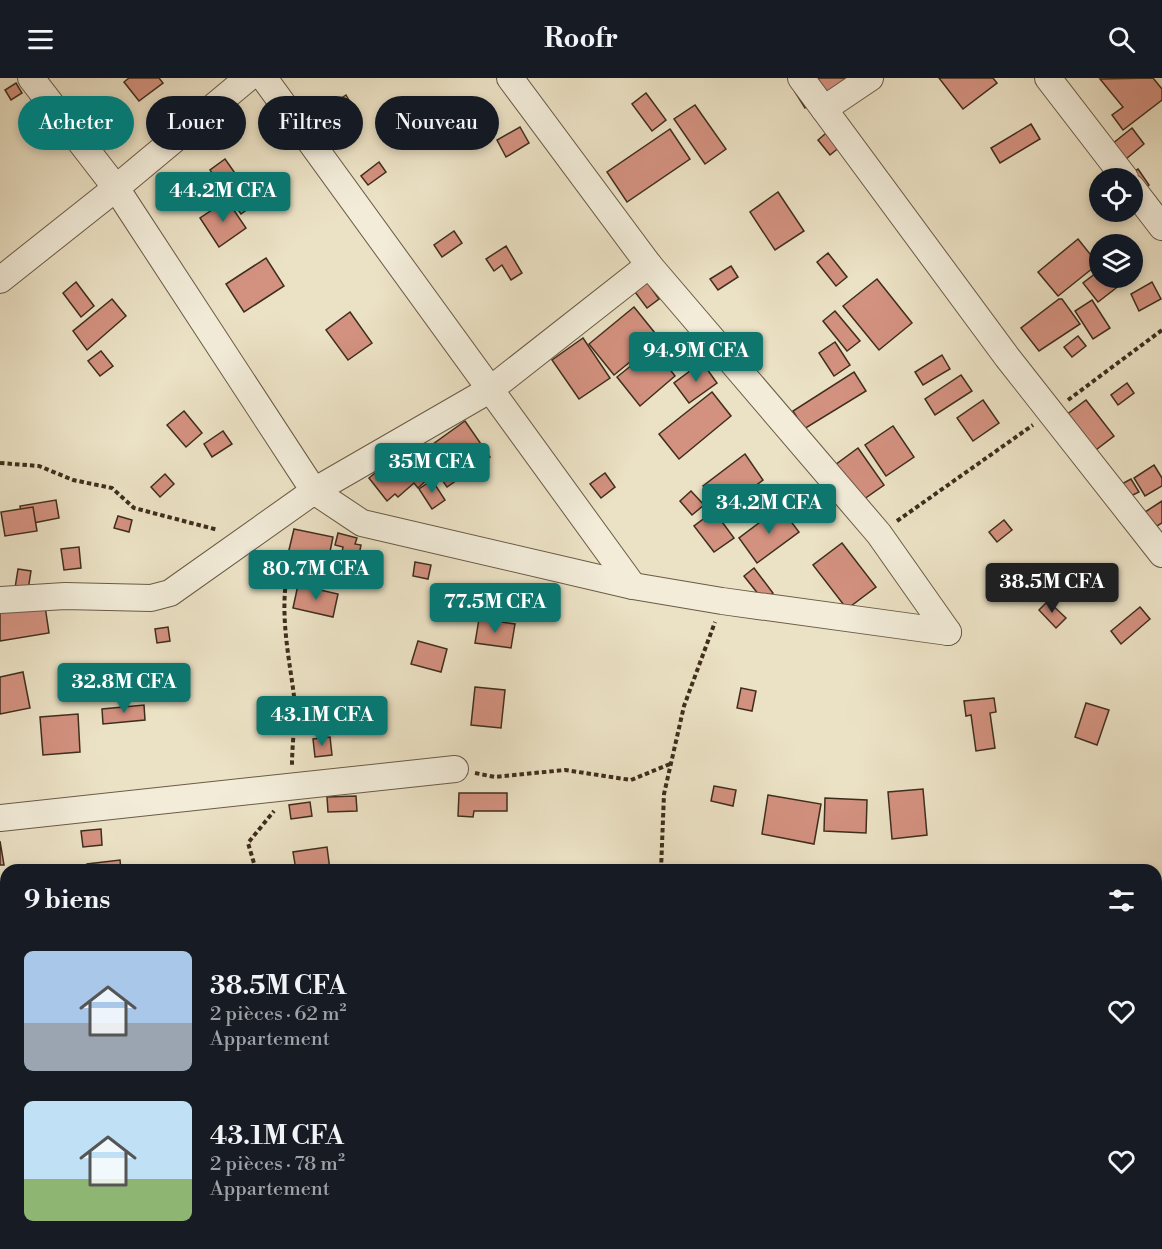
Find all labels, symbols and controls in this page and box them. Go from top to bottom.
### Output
text: Roofr [544,22,618,56]
icon: menu [24,23,57,56]
icon: search [1105,23,1138,56]
chip: Acheter [18,96,134,150]
chip: Louer [146,96,246,150]
chip: Filtres [258,96,363,150]
chip: Nouveau [375,96,499,150]
map controls [1089,168,1143,288]
button: locate [1089,168,1143,222]
pin: 44.2M CFA [154,172,292,223]
text: 44.2M CFA [169,179,277,204]
button: layers [1089,234,1143,288]
pin: 94.9M CFA [627,332,765,383]
text: 94.9M CFA [643,339,749,364]
pin: 35M CFA [377,443,487,494]
text: 35M CFA [389,450,475,475]
pin: 34.2M CFA [700,484,838,535]
text: 34.2M CFA [716,491,822,516]
pin: 80.7M CFA [247,550,385,601]
text: 80.7M CFA [263,557,369,582]
pin: 38.5M CFA [983,563,1121,614]
text: 38.5M CFA [1000,570,1104,595]
pin: 77.5M CFA [426,583,564,634]
text: 77.5M CFA [444,590,546,615]
pin: 32.8M CFA [55,663,193,714]
text: 32.8M CFA [72,670,176,695]
pin: 43.1M CFA [253,696,391,747]
text: 43.1M CFA [271,703,373,728]
text: 9 biens [24,884,110,916]
icon: filters [1105,884,1138,917]
text: 38.5M CFA [210,970,346,1002]
icon: home [72,975,144,1047]
icon: heart [1105,995,1138,1028]
text: 2 pièces · 62 m² [210,1002,346,1027]
text: Appartement [210,1027,330,1052]
text: 43.1M CFA [210,1120,344,1152]
icon: home [72,1125,144,1197]
icon: heart [1105,1145,1138,1178]
text: 2 pièces · 78 m² [210,1152,345,1177]
text: Appartement [210,1177,330,1202]

